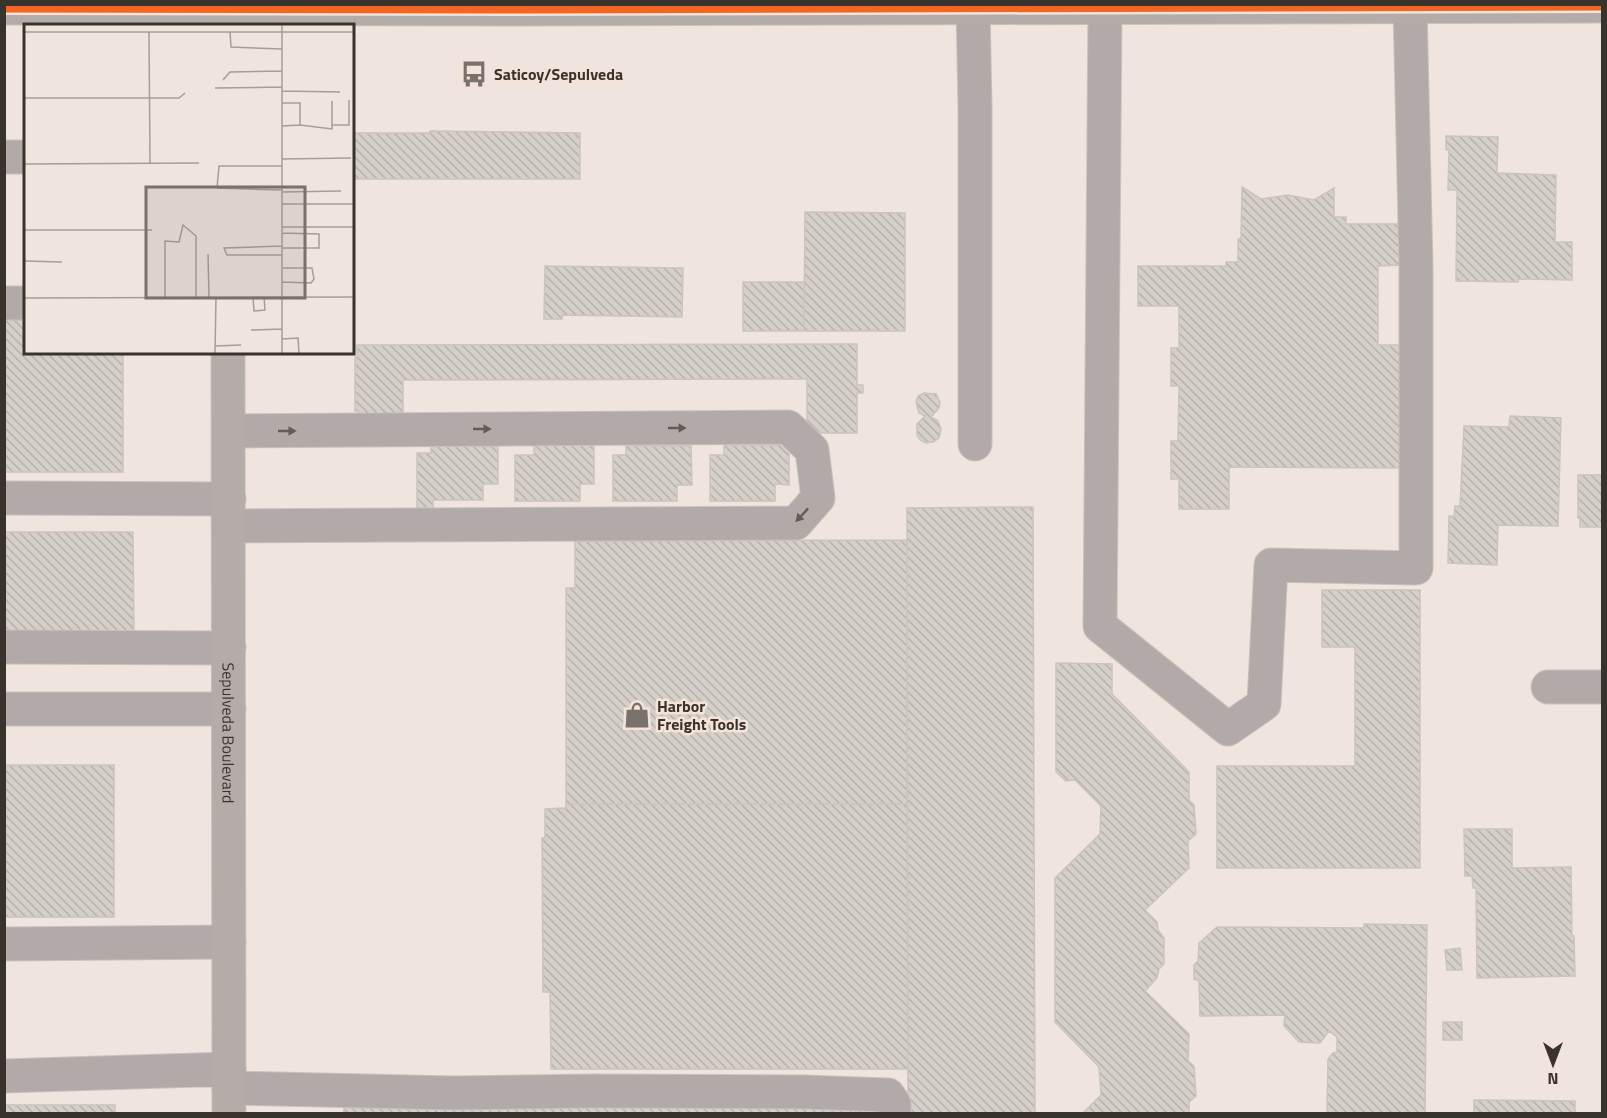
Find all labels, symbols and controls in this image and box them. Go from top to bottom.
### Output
inset map [24,24,354,354]
bus stop icon: Saticoy/Sepulveda [459,59,489,89]
place label: Saticoy/Sepulveda [494,62,623,86]
one-way arrow [668,423,687,433]
one-way arrow [473,424,492,434]
one-way arrow [278,426,297,436]
one-way arrow [795,508,809,523]
street label: Sepulveda Boulevard [216,662,241,804]
place label: Harbor Freight Tools [657,694,746,736]
shop icon: Harbor Freight Tools [622,700,652,730]
north arrow [1523,1034,1583,1094]
text: N [1547,1067,1559,1091]

